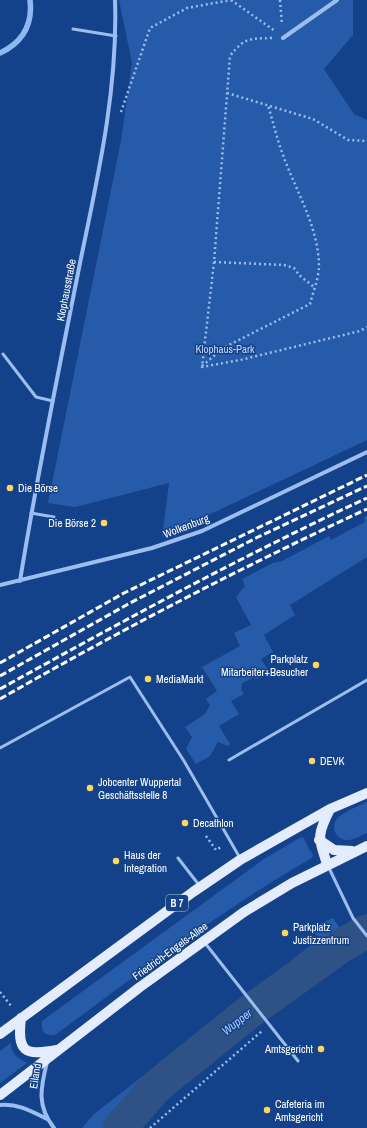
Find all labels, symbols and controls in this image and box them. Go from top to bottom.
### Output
street label: Klophausstraße [53,258,79,322]
park label: Klophaus-Park [195,342,255,356]
place label: Die Börse [18,481,58,495]
marker: Die Börse [5,483,15,493]
street label: Wolkenburg [161,511,211,541]
place label: Die Börse 2 [48,516,96,530]
marker: Die Börse 2 [99,518,109,528]
place label: Parkplatz Mitarbeiter+Besucher [221,652,308,679]
marker: Parkplatz Mitarbeiter+Besucher [311,660,321,670]
place label: MediaMarkt [156,672,204,686]
marker: MediaMarkt [143,674,153,684]
place label: DEVK [320,754,345,768]
marker: DEVK [307,756,317,766]
place label: Jobcenter Wuppertal Geschäftsstelle 8 [98,775,181,802]
marker: Jobcenter Wuppertal Geschäftsstelle 8 [85,783,95,793]
place label: Decathlon [193,816,234,830]
marker: Decathlon [180,818,190,828]
place label: Haus der Integration [124,848,167,875]
marker: Haus der Integration [111,856,121,866]
road number: B 7 [166,895,188,911]
street label: Friedrich-Engels-Allee [130,919,210,983]
place label: Parkplatz Justizzentrum [293,920,349,947]
marker: Parkplatz Justizzentrum [280,928,290,938]
water label: Wupper [219,1005,256,1039]
place label: Amtsgericht [264,1042,313,1056]
marker: Amtsgericht [316,1044,326,1054]
street label: Eiland [26,1062,44,1090]
place label: Cafeteria im Amtsgericht [274,1097,325,1124]
marker: Cafeteria im Amtsgericht [262,1105,272,1115]

